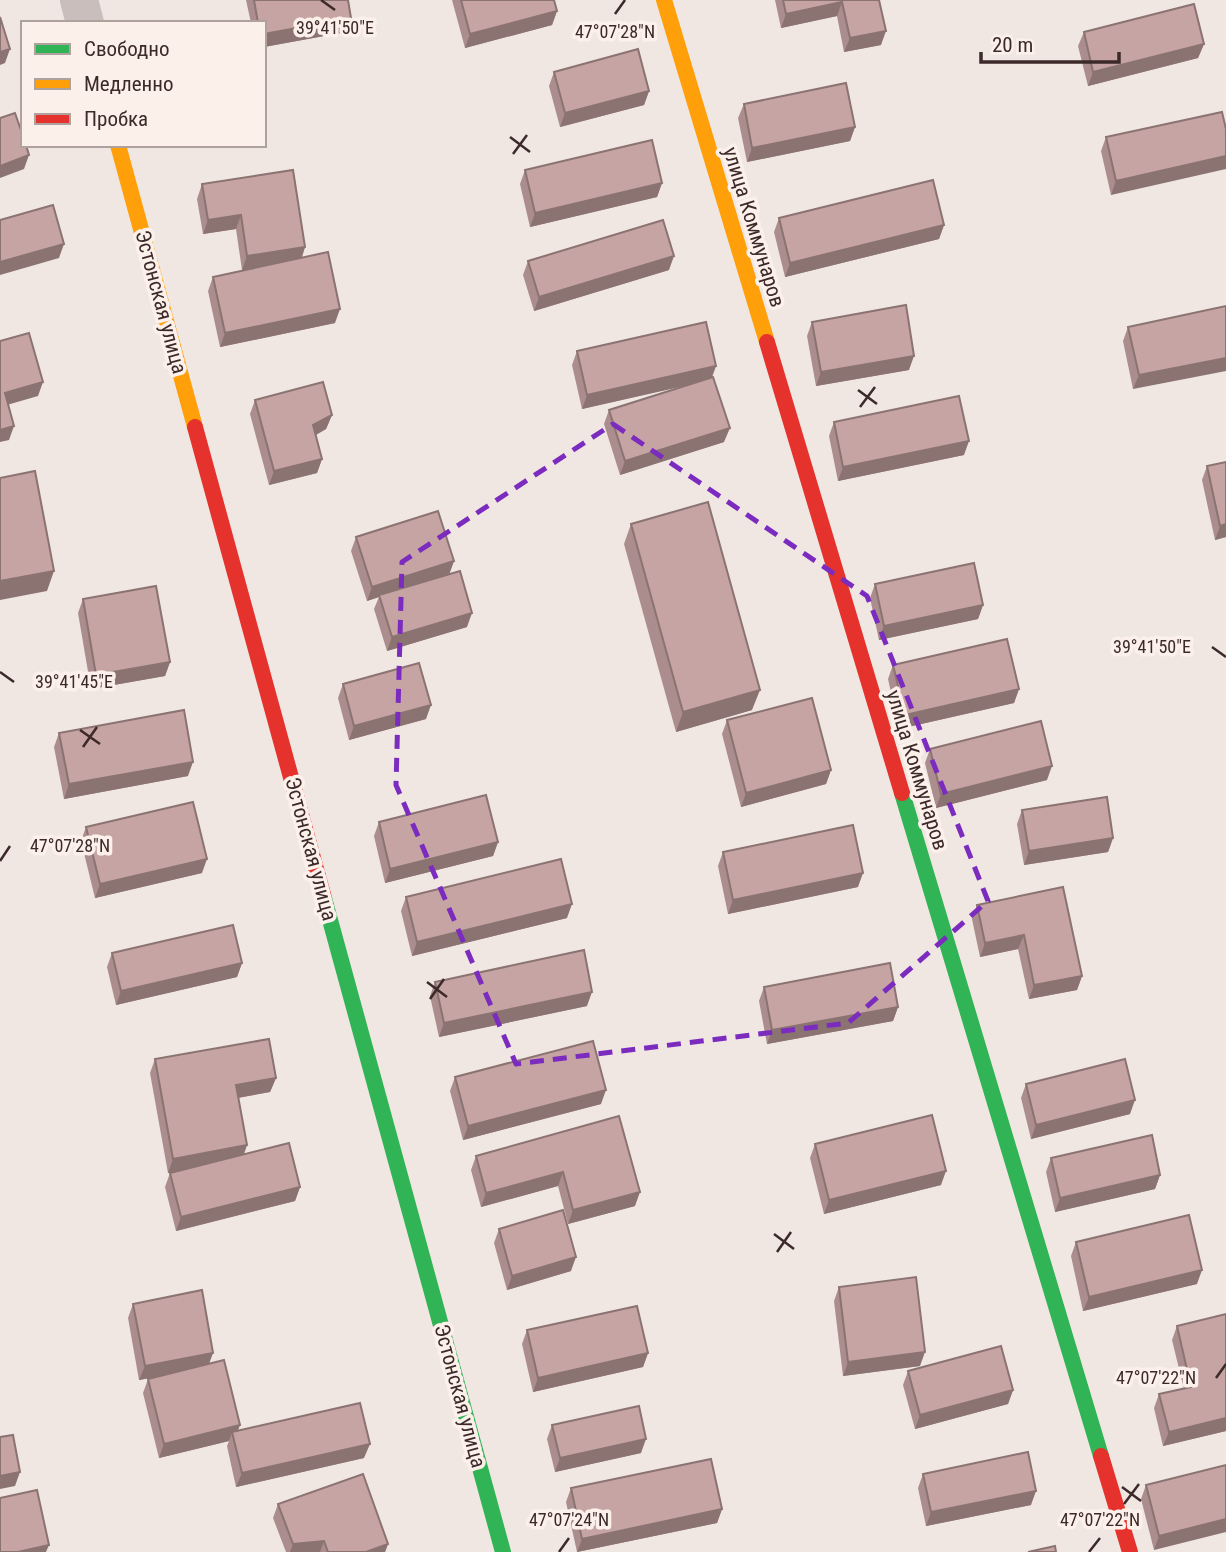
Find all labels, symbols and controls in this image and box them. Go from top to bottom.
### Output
text: 39°41'50"E [296,17,374,38]
legend [21,21,266,147]
text: 47°07'28"N [575,21,655,42]
scale bar [981,21,1119,65]
text: 20 m [992,33,1033,57]
text: Свободно [84,37,170,61]
text: Медленно [84,72,173,96]
text: Пробка [84,107,148,131]
street label: улица Коммунаров [718,144,790,310]
street label: Эстонская улица [130,228,192,376]
text: 39°41'50"E [1113,636,1191,657]
text: 39°41'45"E [35,671,113,692]
street label: улица Коммунаров [881,687,953,853]
street label: Эстонская улица [280,775,342,923]
text: 47°07'28"N [30,835,110,856]
street label: Эстонская улица [429,1322,491,1470]
text: 47°07'22"N [1116,1367,1196,1388]
text: 47°07'24"N [529,1509,609,1530]
text: 47°07'22"N [1060,1509,1140,1530]

